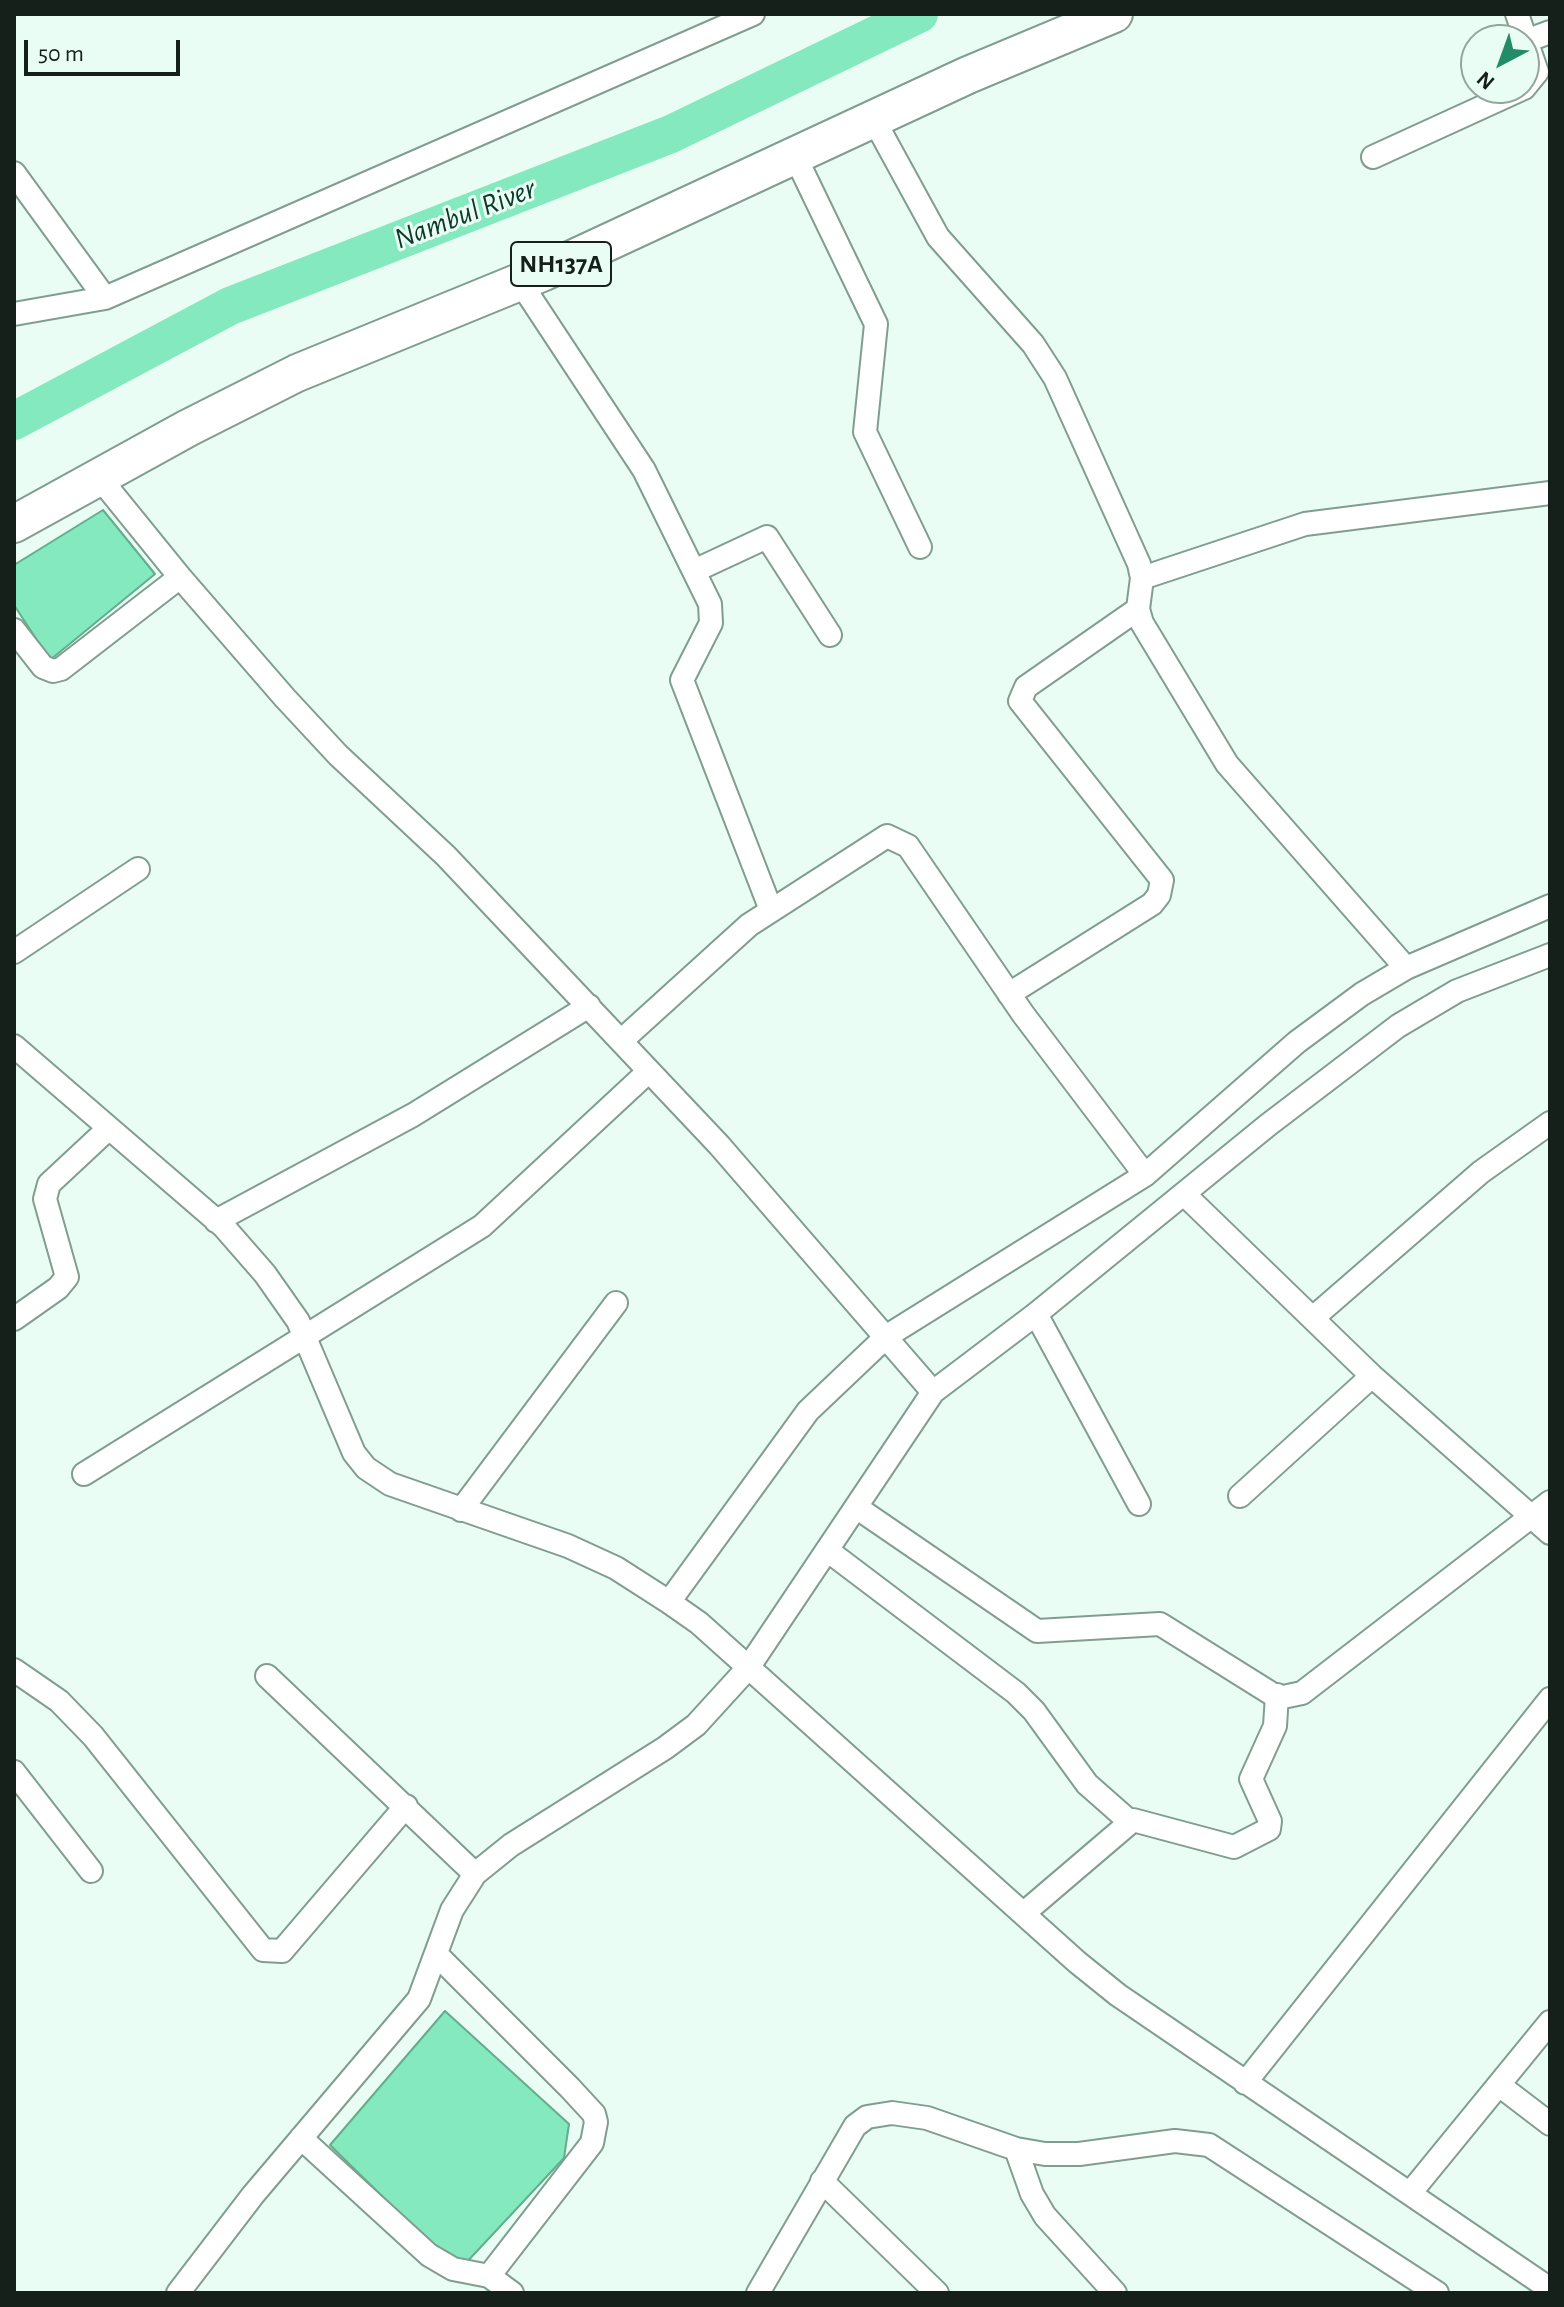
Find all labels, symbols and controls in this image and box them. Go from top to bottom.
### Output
scale bar [28,24,184,74]
north arrow [1460,24,1540,104]
text: 50 m [38,42,84,66]
text: N [1473,67,1499,94]
water label: Nambul River [389,171,541,257]
road number: NH137A [511,242,611,286]

